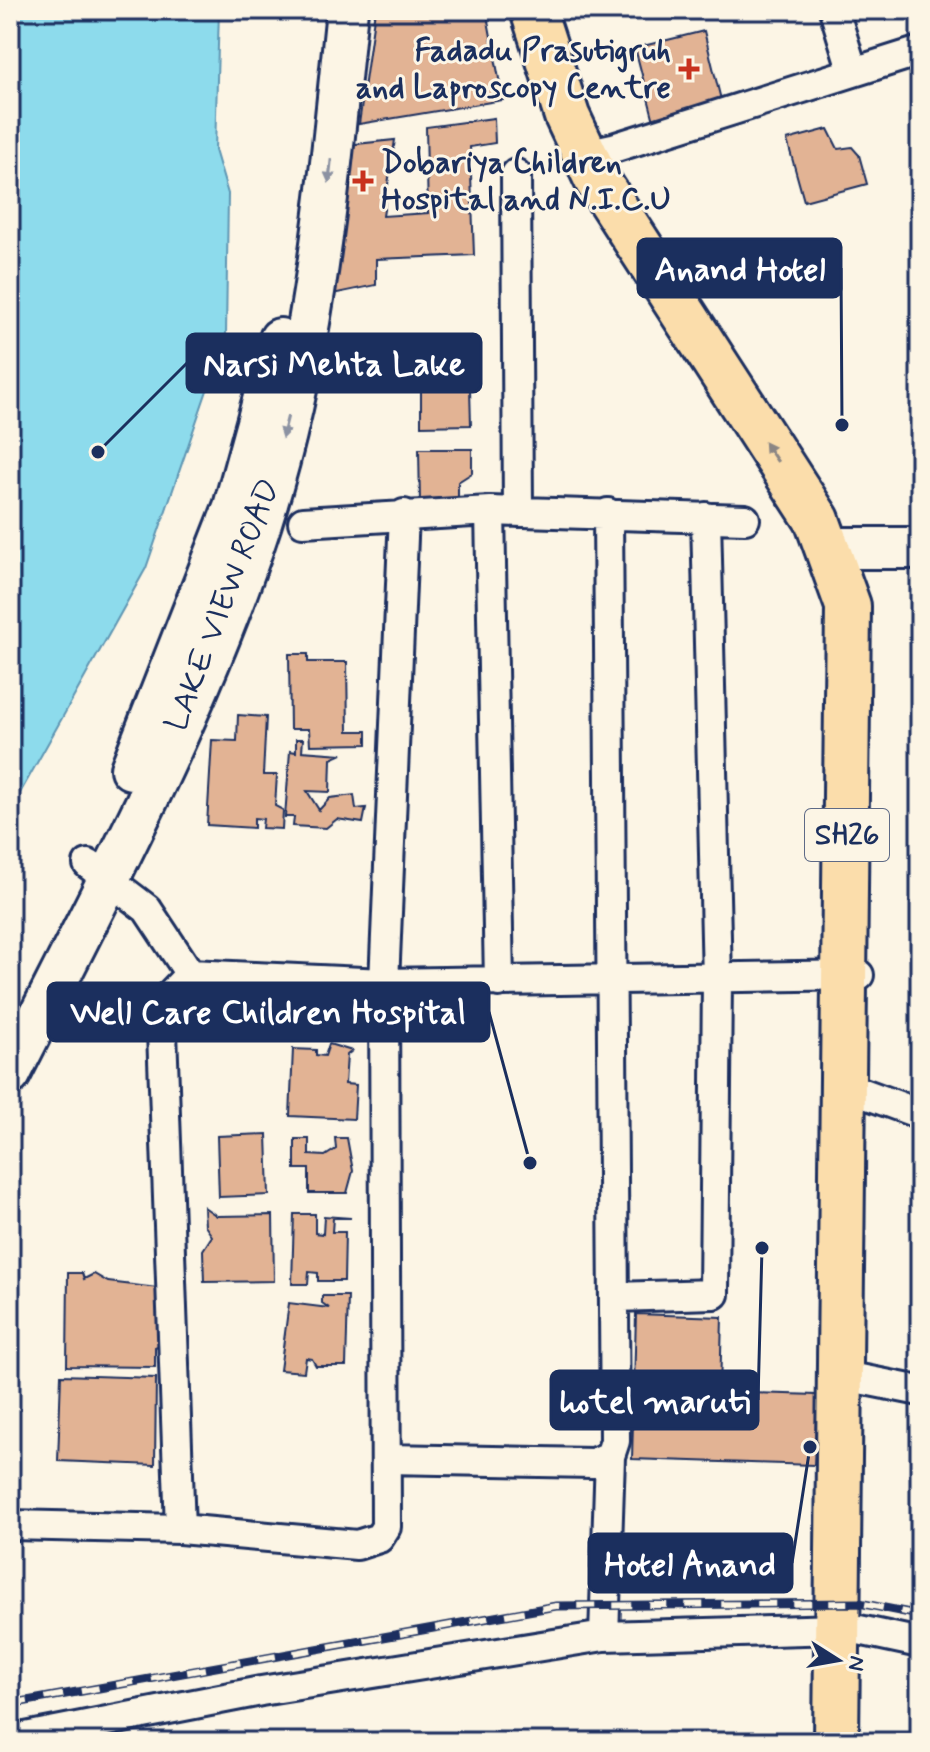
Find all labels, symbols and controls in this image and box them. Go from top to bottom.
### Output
place label: Fadadu Prasutigruh and Laproscopy Centre [356,30,671,109]
marker: Fadadu Prasutigruh and Laproscopy Centre [678,58,700,80]
place label: Dobariya Children Hospital and N.I.C.U [381,142,671,221]
one-way arrow [324,159,337,184]
marker: Dobariya Children Hospital and N.I.C.U [352,170,374,192]
callout: Anand Hotel [638,239,841,297]
text: Anand Hotel [654,248,826,293]
callout: Narsi Mehta Lake [187,334,481,392]
text: Narsi Mehta Lake [203,343,465,388]
one-way arrow [279,414,291,439]
one-way arrow [764,441,779,463]
street label: LAKE VIEW ROAD [156,473,290,737]
road number: SH26 [805,809,889,861]
callout: Well Care Children Hospital [48,983,489,1041]
text: Well Care Children Hospital [70,991,466,1036]
callout: hotel maruti [551,1371,758,1429]
text: hotel maruti [559,1380,751,1425]
callout: Hotel Anand [589,1534,792,1592]
text: Hotel Anand [604,1543,776,1588]
north arrow [798,1620,878,1700]
text: N [841,1654,871,1673]

